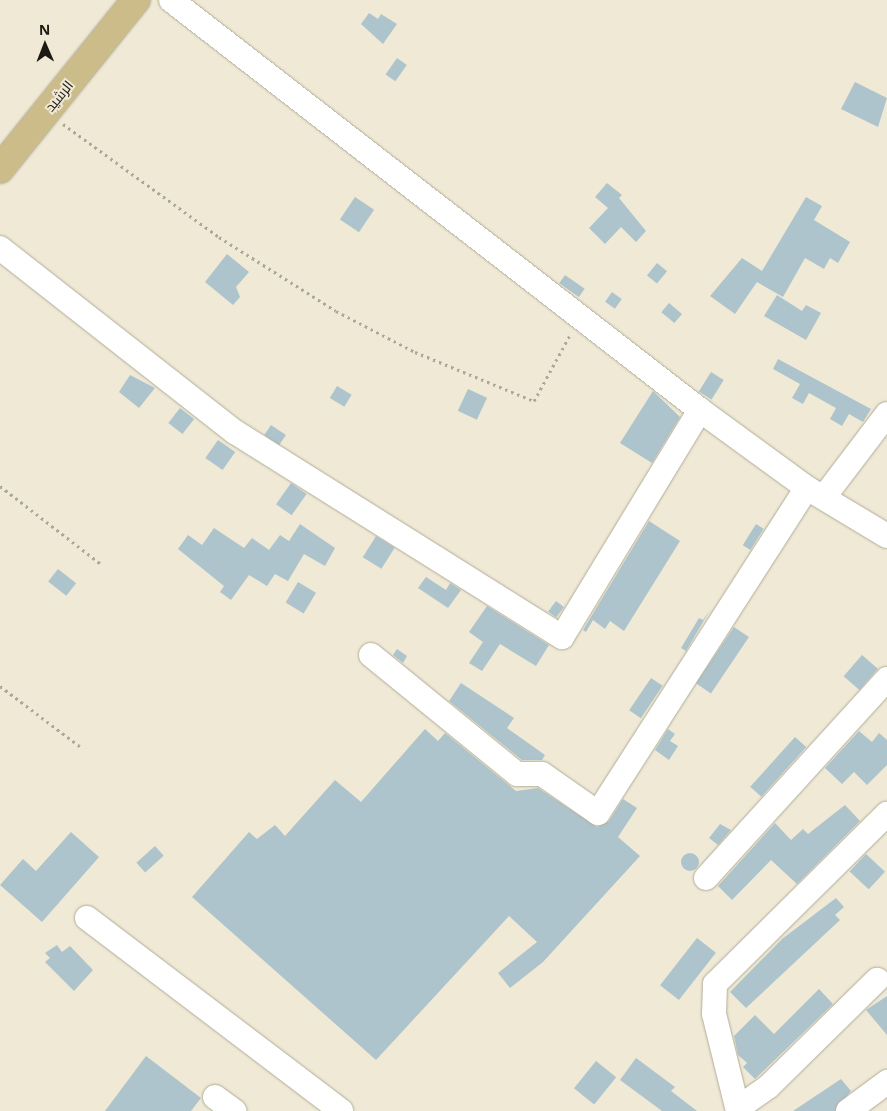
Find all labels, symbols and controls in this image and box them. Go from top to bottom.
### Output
north arrow [20,20,70,70]
text: N [39,20,51,39]
street label: الرشيد [41,77,77,115]

